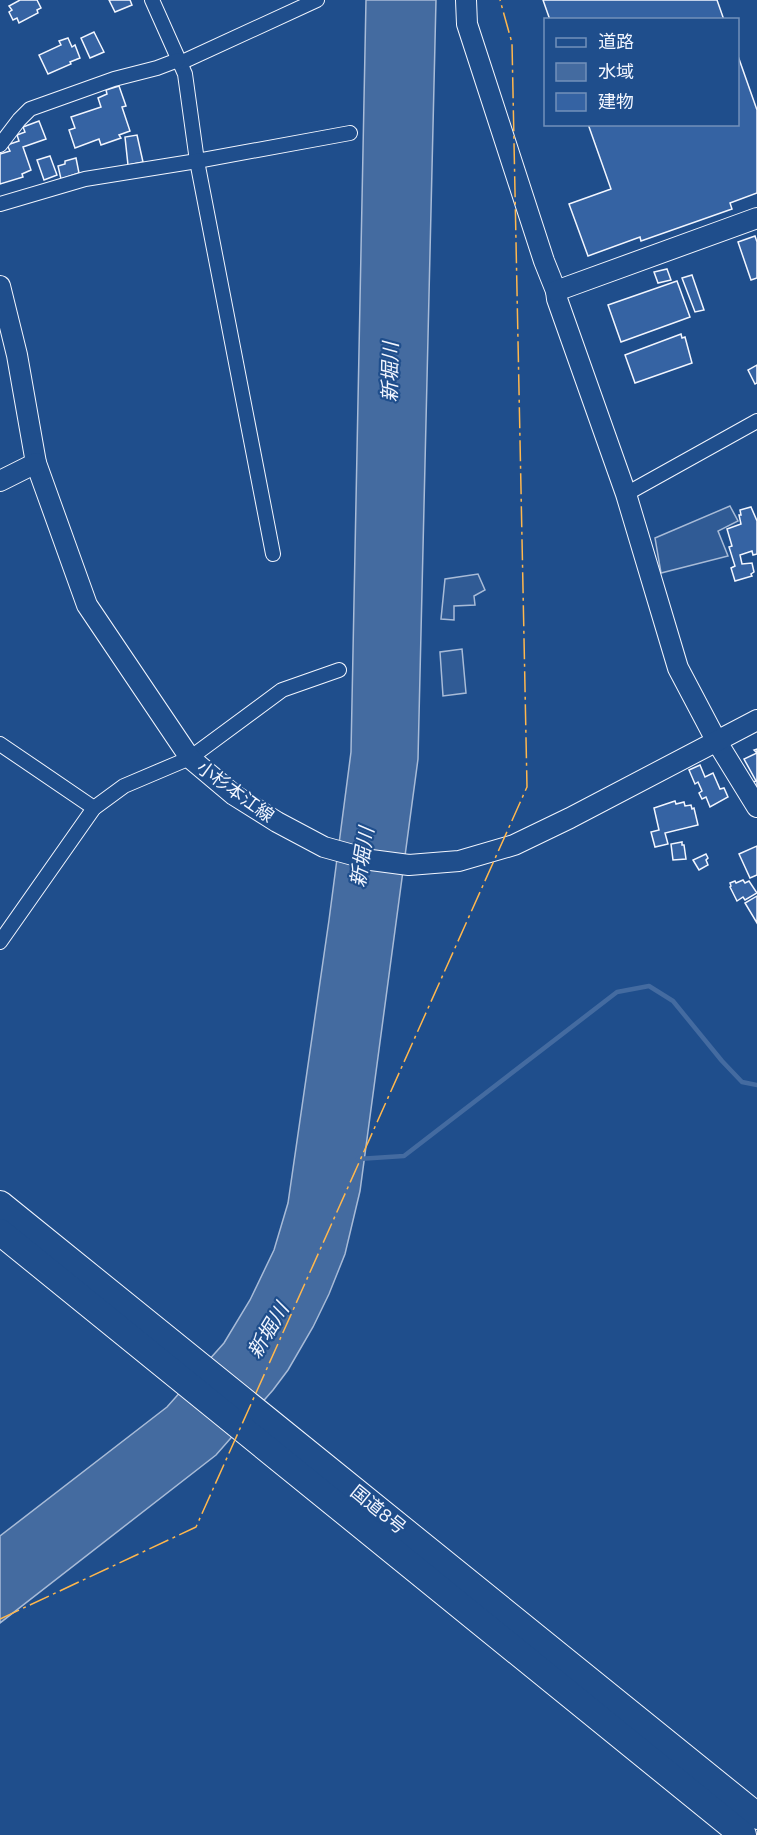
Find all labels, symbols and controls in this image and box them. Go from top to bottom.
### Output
legend [544,18,739,126]
text: 道路 [598,30,634,52]
text: 水域 [598,60,634,82]
text: 建物 [598,90,634,112]
water label: 新堀川 [376,340,402,402]
street label: 小杉本江線 [193,756,279,826]
water label: 新堀川 [344,824,378,889]
water label: 新堀川 [241,1296,294,1362]
street label: 国道8号 [347,1480,411,1538]

